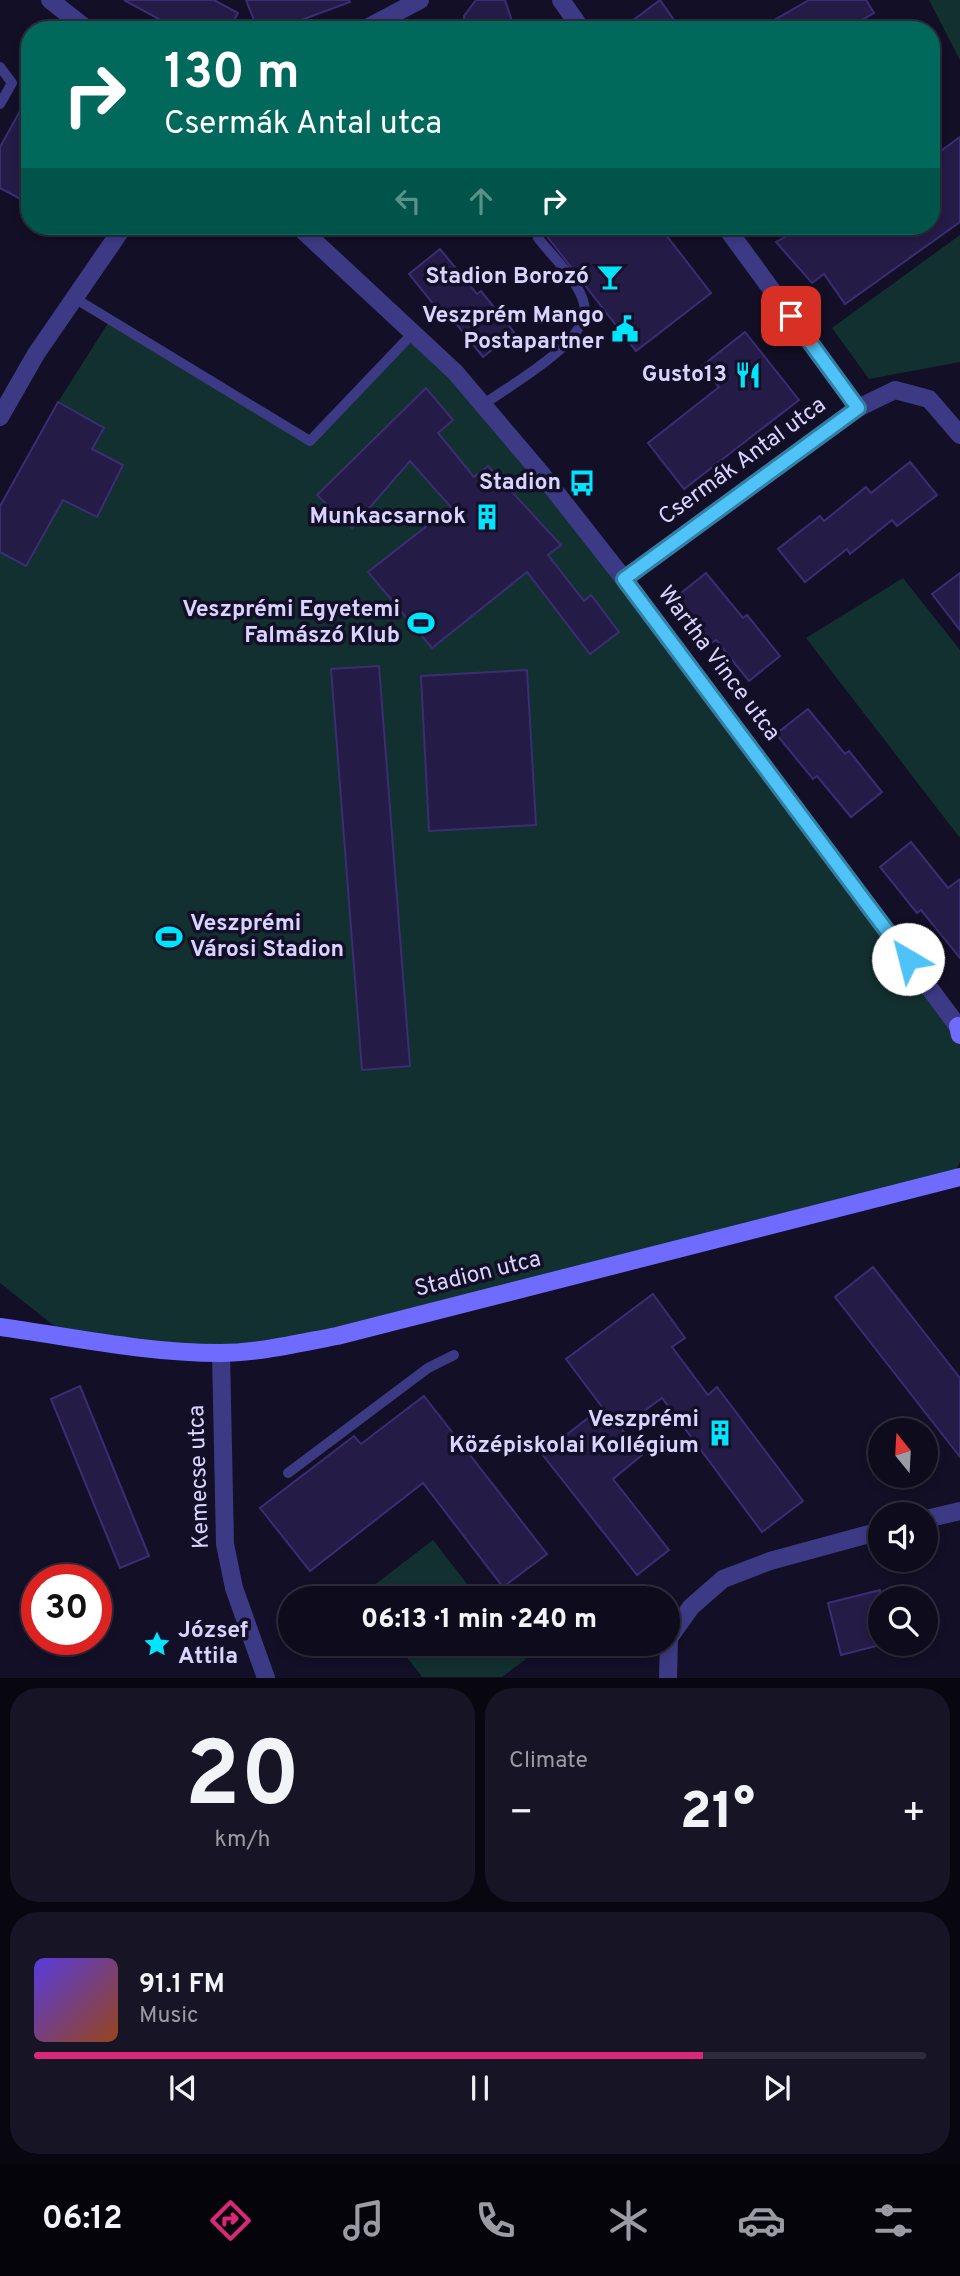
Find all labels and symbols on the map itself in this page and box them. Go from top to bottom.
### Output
bar icon: Stadion Borozó [595,262,625,292]
place label: Stadion Borozó [425,263,589,292]
pin [761,286,821,346]
place label: Veszprém Mango Postapartner [422,302,604,357]
public building icon: Veszprém Mango Postapartner [610,314,640,344]
restaurant icon: Gusto13 [733,360,763,390]
place label: Gusto13 [642,361,727,390]
street label: Csermák Antal utca [654,392,832,532]
bus stop icon: Stadion [567,468,597,498]
place label: Stadion [479,469,561,498]
building icon: Munkacsarnok [472,502,502,532]
place label: Munkacsarnok [309,503,466,532]
street label: Wartha Vince utca [650,581,786,747]
place label: Veszprémi Egyetemi Falmászó Klub [182,596,400,651]
sports icon: Veszprémi Egyetemi Falmászó Klub [406,608,436,638]
place label: Veszprémi Városi Stadion [190,910,344,965]
sports icon: Veszprémi Városi Stadion [154,922,184,952]
position arrow [871,922,945,996]
street label: Stadion utca [412,1245,544,1305]
street label: Kemecse utca [183,1404,217,1550]
place label: Veszprémi Középiskolai Kollégium [449,1406,699,1461]
building icon: Veszprémi Középiskolai Kollégium [705,1418,735,1448]
north arrow [868,1418,938,1488]
speed limit sign: 30 [21,1564,112,1655]
place label: József Attila [178,1617,248,1672]
place icon: József Attila [142,1629,172,1659]

